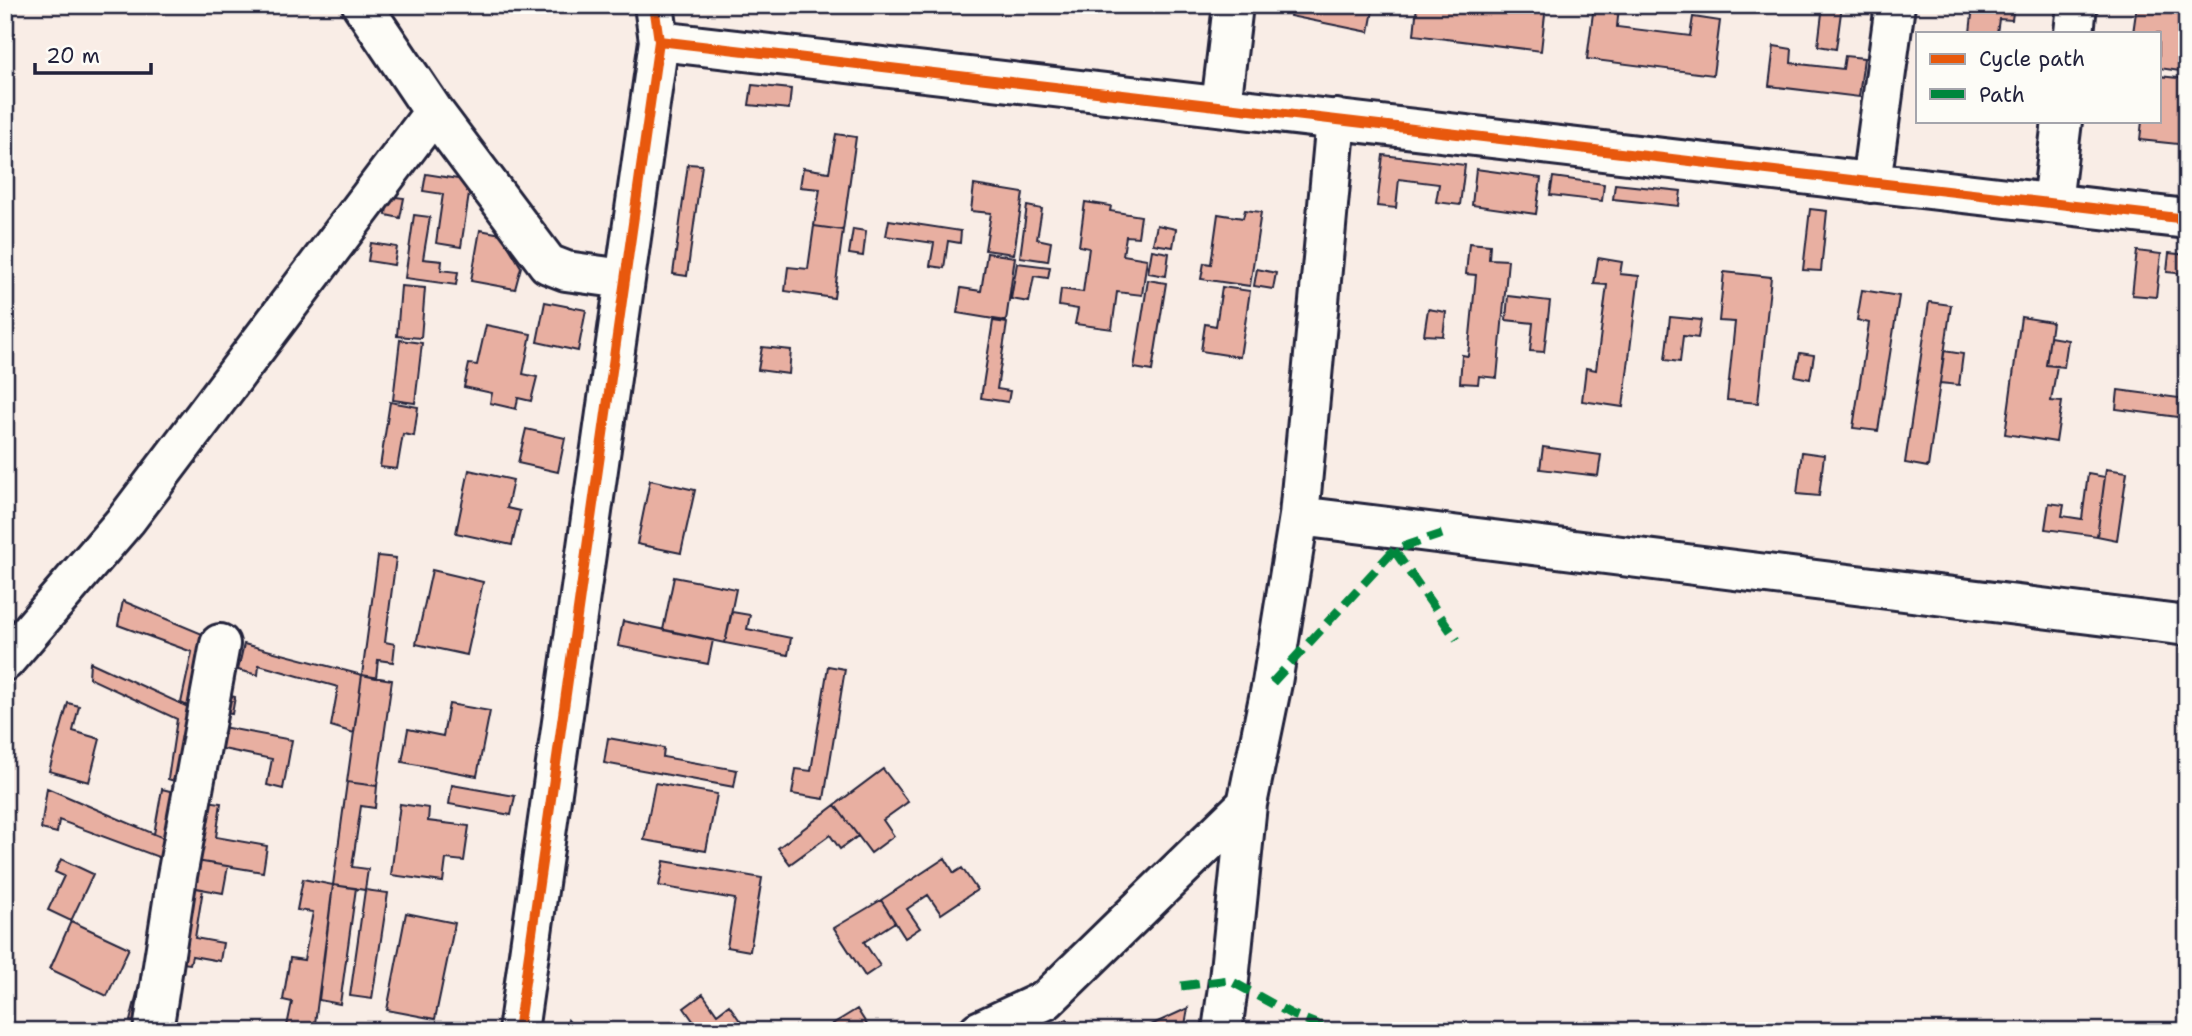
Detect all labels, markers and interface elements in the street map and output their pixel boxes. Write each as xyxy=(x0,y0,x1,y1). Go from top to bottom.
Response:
scale bar xyxy=(35,32,150,76)
legend xyxy=(1916,32,2160,122)
text: 20 m xyxy=(46,42,100,70)
text: Cycle path xyxy=(1979,45,2085,73)
text: Path xyxy=(1979,81,2025,109)

